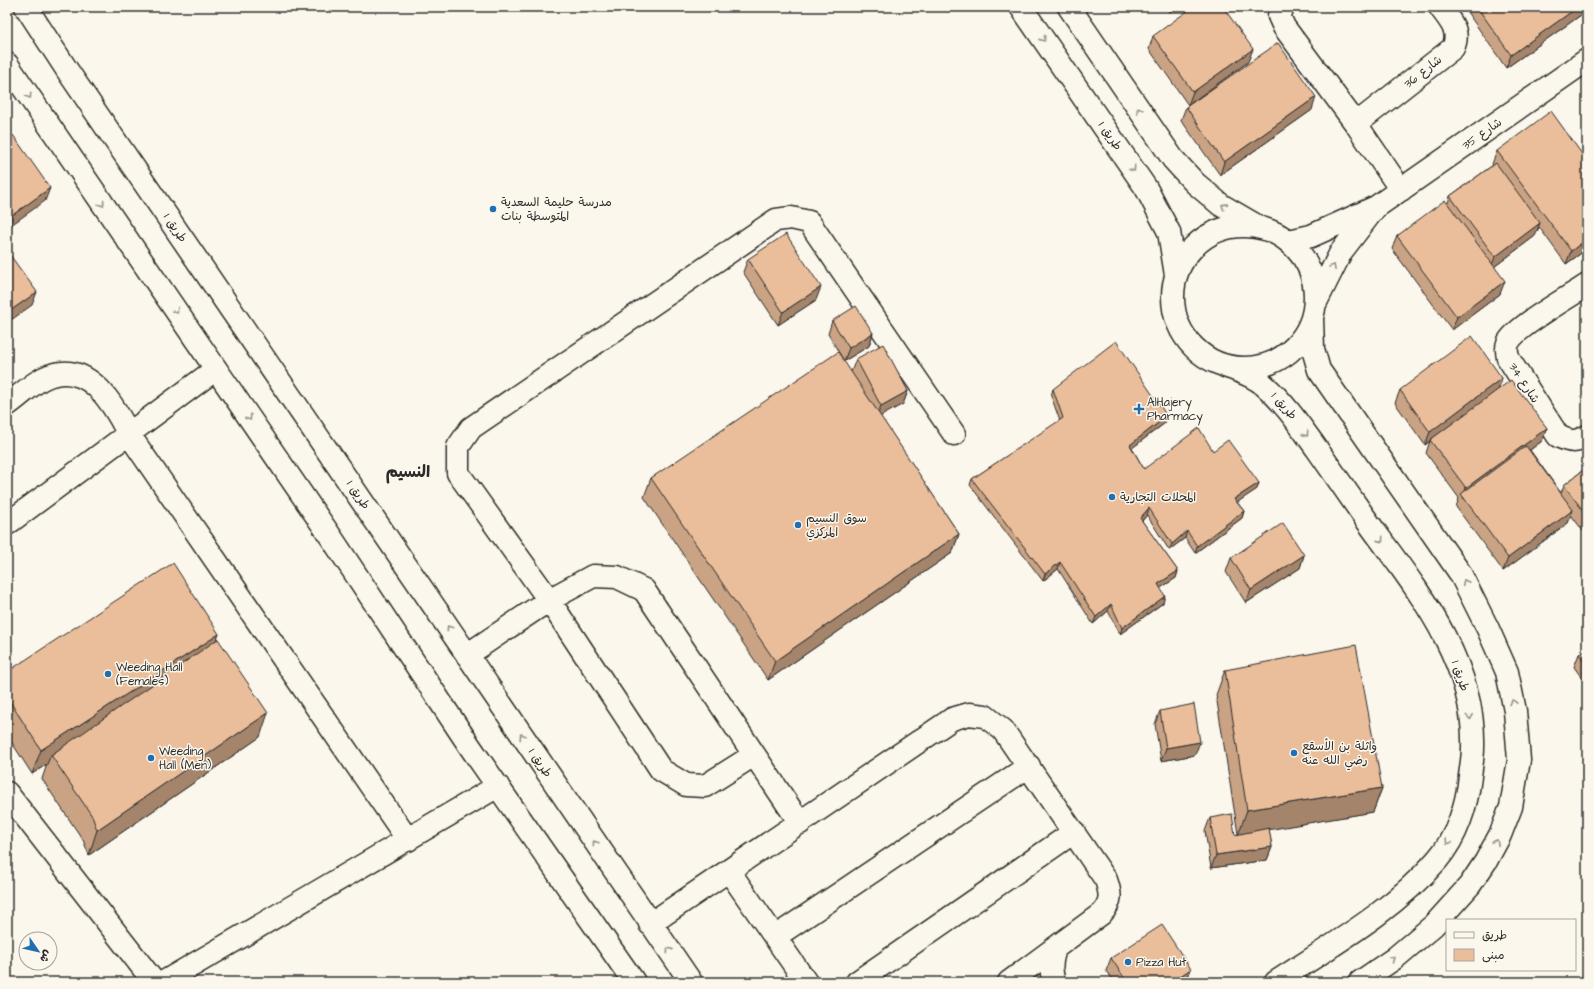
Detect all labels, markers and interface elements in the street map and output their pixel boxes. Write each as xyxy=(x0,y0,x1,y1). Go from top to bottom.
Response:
one-way arrow xyxy=(1038,35,1046,42)
street label: شارع 36 xyxy=(1400,52,1446,92)
one-way arrow xyxy=(24,92,31,99)
one-way arrow xyxy=(1137,107,1144,114)
street label: شارع 35 xyxy=(1459,114,1505,154)
street label: طريق 1 xyxy=(1094,118,1126,154)
one-way arrow xyxy=(1128,165,1136,172)
place label: مدرسة حليمة السعدية المتوسطة بنات xyxy=(501,194,612,225)
one-way arrow xyxy=(98,199,105,206)
marker: مدرسة حليمة السعدية المتوسطة بنات xyxy=(488,204,498,214)
one-way arrow xyxy=(1222,204,1229,211)
street label: طريق 1 xyxy=(159,210,191,246)
one-way arrow xyxy=(1328,264,1335,271)
one-way arrow xyxy=(171,307,179,314)
street label: شارع 34 xyxy=(1505,359,1543,407)
street label: طريق 1 xyxy=(1267,389,1301,423)
place label: AlHajery Pharmacy xyxy=(1147,394,1203,426)
marker: AlHajery Pharmacy xyxy=(1134,404,1144,414)
one-way arrow xyxy=(244,414,252,421)
one-way arrow xyxy=(1302,430,1309,437)
district label: النسيم xyxy=(386,461,430,484)
street label: طريق 1 xyxy=(342,477,374,513)
place label: المحلات التجارية xyxy=(1120,489,1196,506)
marker: المحلات التجارية xyxy=(1107,492,1117,502)
place label: سوق النسيم المركزي xyxy=(806,510,867,541)
marker: سوق النسيم المركزي xyxy=(793,520,803,530)
one-way arrow xyxy=(1376,536,1383,543)
one-way arrow xyxy=(1462,579,1469,587)
one-way arrow xyxy=(446,625,454,632)
street label: طريق 1 xyxy=(1447,658,1473,694)
place label: Weeding Hall (Females) xyxy=(116,659,182,690)
marker: Weeding Hall (Females) xyxy=(103,669,113,679)
one-way arrow xyxy=(1509,699,1517,706)
one-way arrow xyxy=(1466,714,1475,720)
one-way arrow xyxy=(520,733,527,740)
place label: واثلة بن الأسقع رضي الله عنه xyxy=(1302,738,1377,771)
place label: Weeding Hall (Men) xyxy=(159,743,211,774)
street label: طريق 1 xyxy=(524,745,556,781)
marker: واثلة بن الأسقع رضي الله عنه xyxy=(1289,748,1299,758)
marker: Weeding Hall (Men) xyxy=(146,753,156,763)
one-way arrow xyxy=(1446,838,1453,845)
one-way arrow xyxy=(1491,839,1499,846)
one-way arrow xyxy=(592,840,600,847)
legend xyxy=(1446,919,1576,971)
text: طريق xyxy=(1482,927,1507,944)
north arrow xyxy=(18,931,58,971)
text: ش xyxy=(36,947,55,966)
one-way arrow xyxy=(666,947,674,954)
text: مبنى xyxy=(1482,947,1505,964)
place label: Pizza Hut xyxy=(1136,954,1187,971)
marker: Pizza Hut xyxy=(1123,957,1133,967)
one-way arrow xyxy=(1388,957,1395,964)

